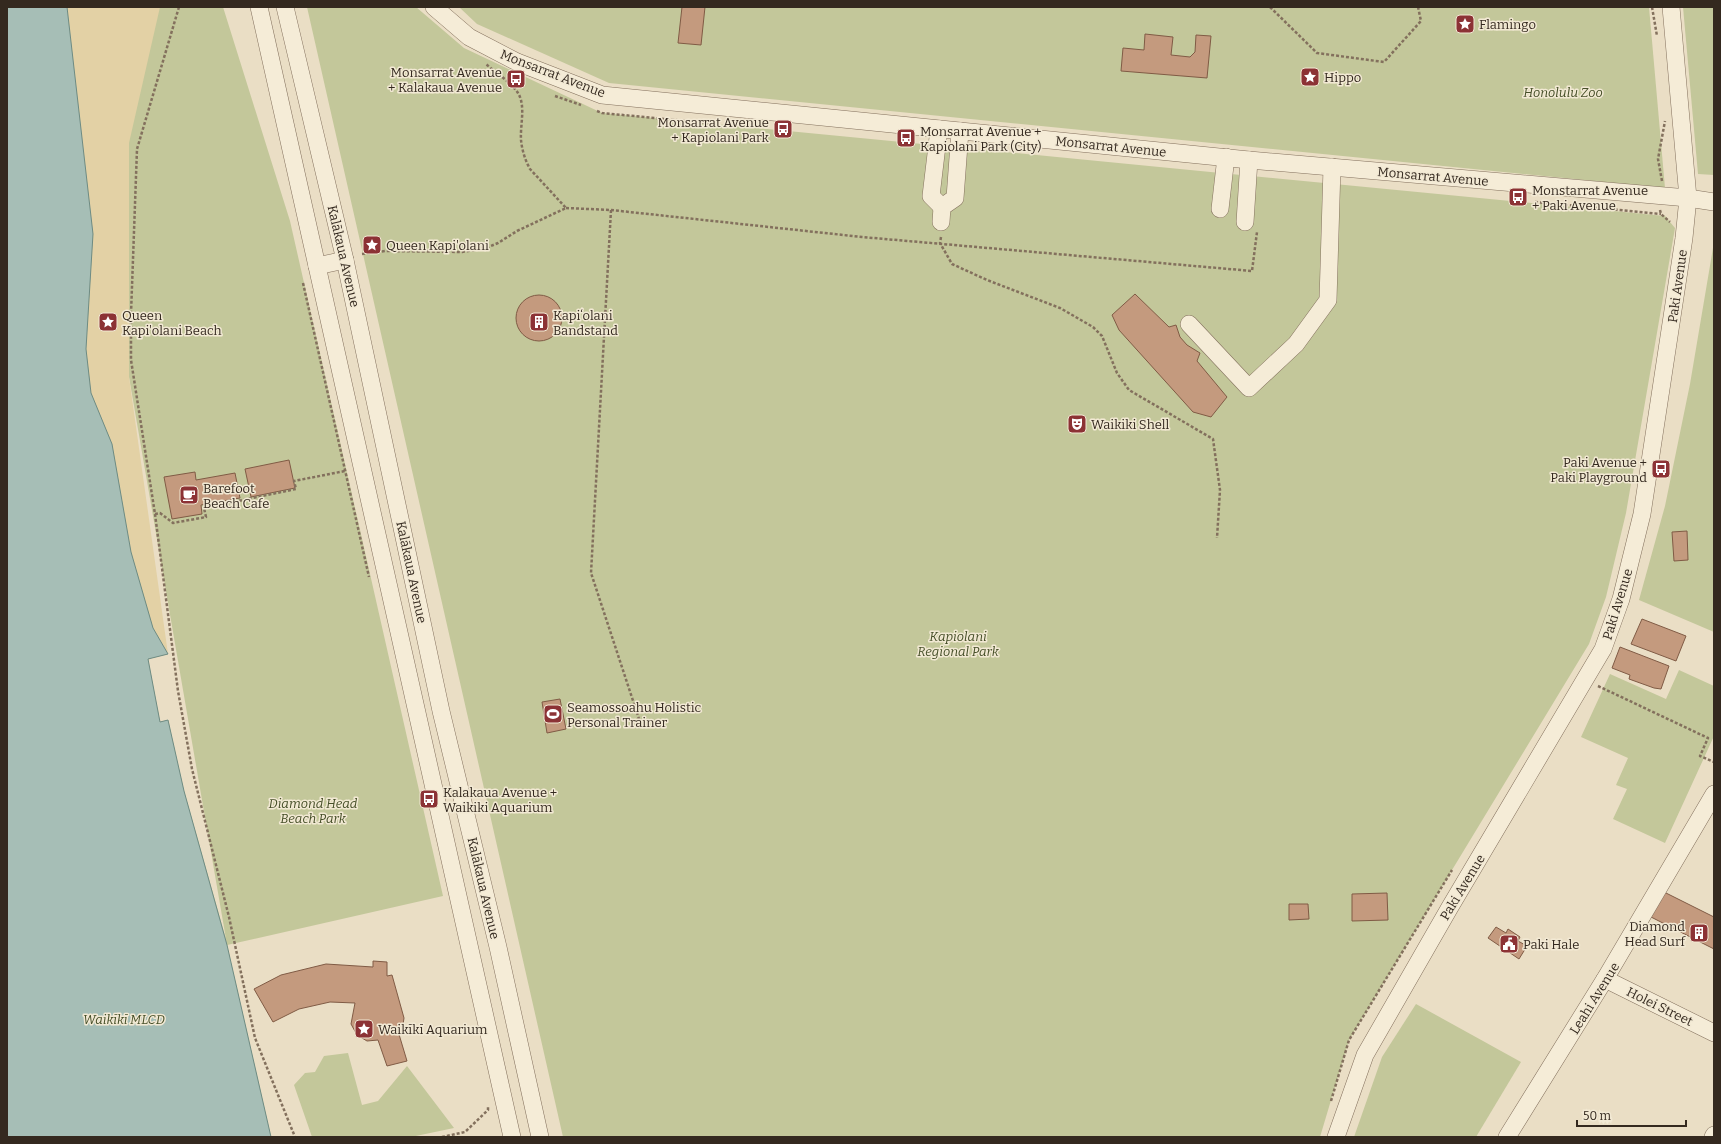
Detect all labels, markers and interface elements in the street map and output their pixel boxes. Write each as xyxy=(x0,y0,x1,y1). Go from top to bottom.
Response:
place icon: Flamingo xyxy=(1454,13,1476,35)
place label: Flamingo xyxy=(1479,17,1536,32)
street label: Monsarrat Avenue xyxy=(498,46,608,100)
place label: Monsarrat Avenue + Kalakaua Avenue xyxy=(388,65,502,95)
place icon: Hippo xyxy=(1299,66,1321,88)
bus stop icon: Monsarrat Avenue + Kalakaua Avenue xyxy=(505,68,527,90)
place label: Hippo xyxy=(1324,70,1361,85)
park label: Honolulu Zoo xyxy=(1523,85,1603,100)
place label: Monsarrat Avenue + Kapiolani Park xyxy=(658,115,770,145)
bus stop icon: Monsarrat Avenue + Kapiolani Park xyxy=(772,118,794,140)
place label: Monsarrat Avenue + Kapiolani Park (City) xyxy=(920,124,1042,154)
bus stop icon: Monsarrat Avenue + Kapiolani Park (City) xyxy=(895,127,917,149)
street label: Monsarrat Avenue xyxy=(1055,133,1167,160)
street label: Monsarrat Avenue xyxy=(1377,164,1489,189)
place label: Monstarrat Avenue + Paki Avenue xyxy=(1532,183,1648,213)
bus stop icon: Monstarrat Avenue + Paki Avenue xyxy=(1507,186,1529,208)
street label: Kalākaua Avenue xyxy=(325,204,363,308)
place icon: Queen Kapi'olani xyxy=(361,234,383,256)
place label: Queen Kapi'olani xyxy=(386,238,489,253)
street label: Paki Avenue xyxy=(1665,248,1690,324)
place label: Queen Kapi'olani Beach xyxy=(122,308,222,338)
place label: Kapiʻolani Bandstand xyxy=(553,308,618,338)
place icon: Queen Kapi'olani Beach xyxy=(97,311,119,333)
building icon: Kapiʻolani Bandstand xyxy=(528,311,550,333)
theatre icon: Waikiki Shell xyxy=(1066,413,1088,435)
place label: Waikiki Shell xyxy=(1091,417,1170,432)
place label: Paki Avenue + Paki Playground xyxy=(1550,455,1647,485)
bus stop icon: Paki Avenue + Paki Playground xyxy=(1650,458,1672,480)
place label: Barefoot Beach Cafe xyxy=(203,481,269,511)
cafe icon: Barefoot Beach Cafe xyxy=(178,484,200,506)
street label: Kalākaua Avenue xyxy=(393,520,430,625)
street label: Paki Avenue xyxy=(1600,567,1635,642)
park label: Kapiolani Regional Park xyxy=(917,629,1000,659)
place label: Seamossoahu Holistic Personal Trainer xyxy=(567,700,702,730)
sports icon: Seamossoahu Holistic Personal Trainer xyxy=(542,703,564,725)
place label: Kalakaua Avenue + Waikiki Aquarium xyxy=(443,785,557,815)
bus stop icon: Kalakaua Avenue + Waikiki Aquarium xyxy=(418,788,440,810)
park label: Diamond Head Beach Park xyxy=(268,796,358,826)
street label: Kalākaua Avenue xyxy=(465,836,503,940)
street label: Paki Avenue xyxy=(1437,852,1488,923)
place label: Diamond Head Surf xyxy=(1625,919,1686,949)
building icon: Diamond Head Surf xyxy=(1688,922,1710,944)
public building icon: Paki Hale xyxy=(1498,933,1520,955)
place label: Paki Hale xyxy=(1523,937,1579,952)
street label: Leahi Avenue xyxy=(1566,960,1622,1037)
street label: Holei Street xyxy=(1624,984,1696,1029)
park label: Waikīkī MLCD xyxy=(83,1012,165,1027)
place icon: Waikīkī Aquarium xyxy=(353,1018,375,1040)
place label: Waikīkī Aquarium xyxy=(378,1022,488,1037)
scale bar xyxy=(1577,1102,1686,1128)
text: 50 m xyxy=(1583,1109,1612,1123)

